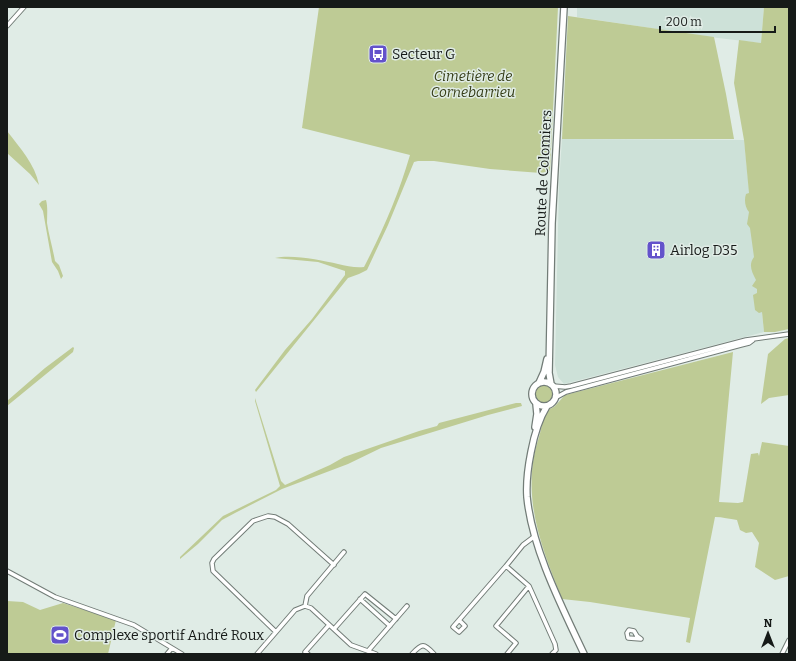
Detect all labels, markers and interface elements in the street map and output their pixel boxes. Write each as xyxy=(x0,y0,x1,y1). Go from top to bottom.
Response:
scale bar xyxy=(660,8,775,34)
text: 200 m xyxy=(666,15,702,29)
bus stop icon: Secteur G xyxy=(367,43,389,65)
place label: Secteur G xyxy=(392,46,455,63)
park label: Cimetière de Cornebarrieu xyxy=(431,68,515,101)
street label: Route de Colomiers xyxy=(532,109,555,237)
building icon: Airlog D35 xyxy=(645,239,667,261)
place label: Airlog D35 xyxy=(670,242,737,259)
north arrow xyxy=(748,613,788,653)
text: N xyxy=(764,617,773,630)
sports icon: Complexe sportif André Roux xyxy=(49,624,71,646)
place label: Complexe sportif André Roux xyxy=(74,627,264,644)

